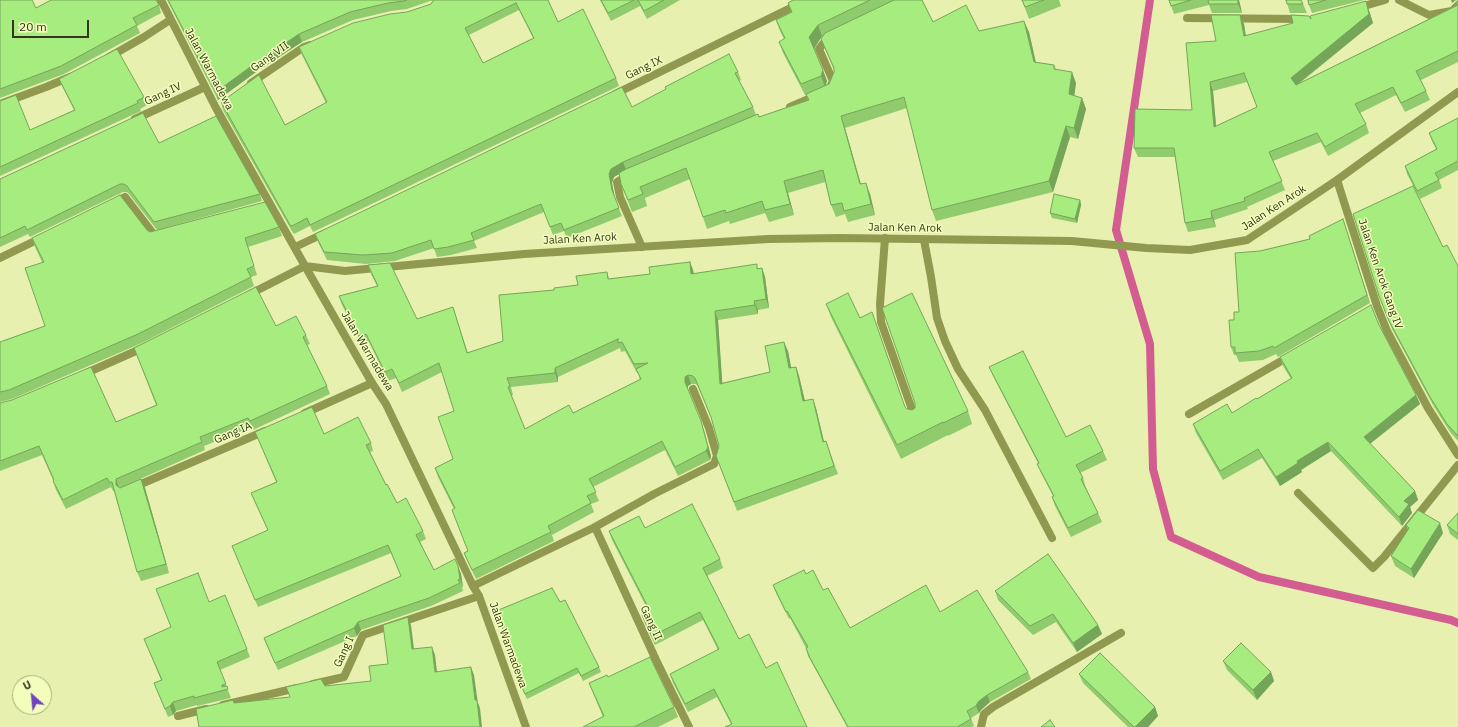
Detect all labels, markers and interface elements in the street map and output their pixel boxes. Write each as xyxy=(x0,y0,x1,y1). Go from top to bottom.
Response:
scale bar xyxy=(14,12,91,38)
text: 20 m xyxy=(19,19,47,34)
street label: Jalan Warmadewa xyxy=(182,26,236,112)
street label: Gang VII xyxy=(248,39,292,75)
street label: Gang IX xyxy=(623,53,665,83)
street label: Gang IV xyxy=(142,80,184,108)
street label: Jalan Ken Arok xyxy=(1239,182,1309,234)
street label: Jalan Ken Arok Gang IV xyxy=(1355,217,1405,331)
street label: Jalan Ken Arok xyxy=(868,221,942,235)
street label: Jalan Ken Arok xyxy=(543,230,617,248)
street label: Jalan Warmadewa xyxy=(338,309,396,393)
street label: Gang IA xyxy=(212,419,254,447)
street label: Jalan Warmadewa xyxy=(486,600,530,690)
street label: Gang II xyxy=(637,603,665,643)
street label: Gang I xyxy=(331,634,357,670)
north arrow xyxy=(12,675,52,715)
text: U xyxy=(20,677,34,693)

